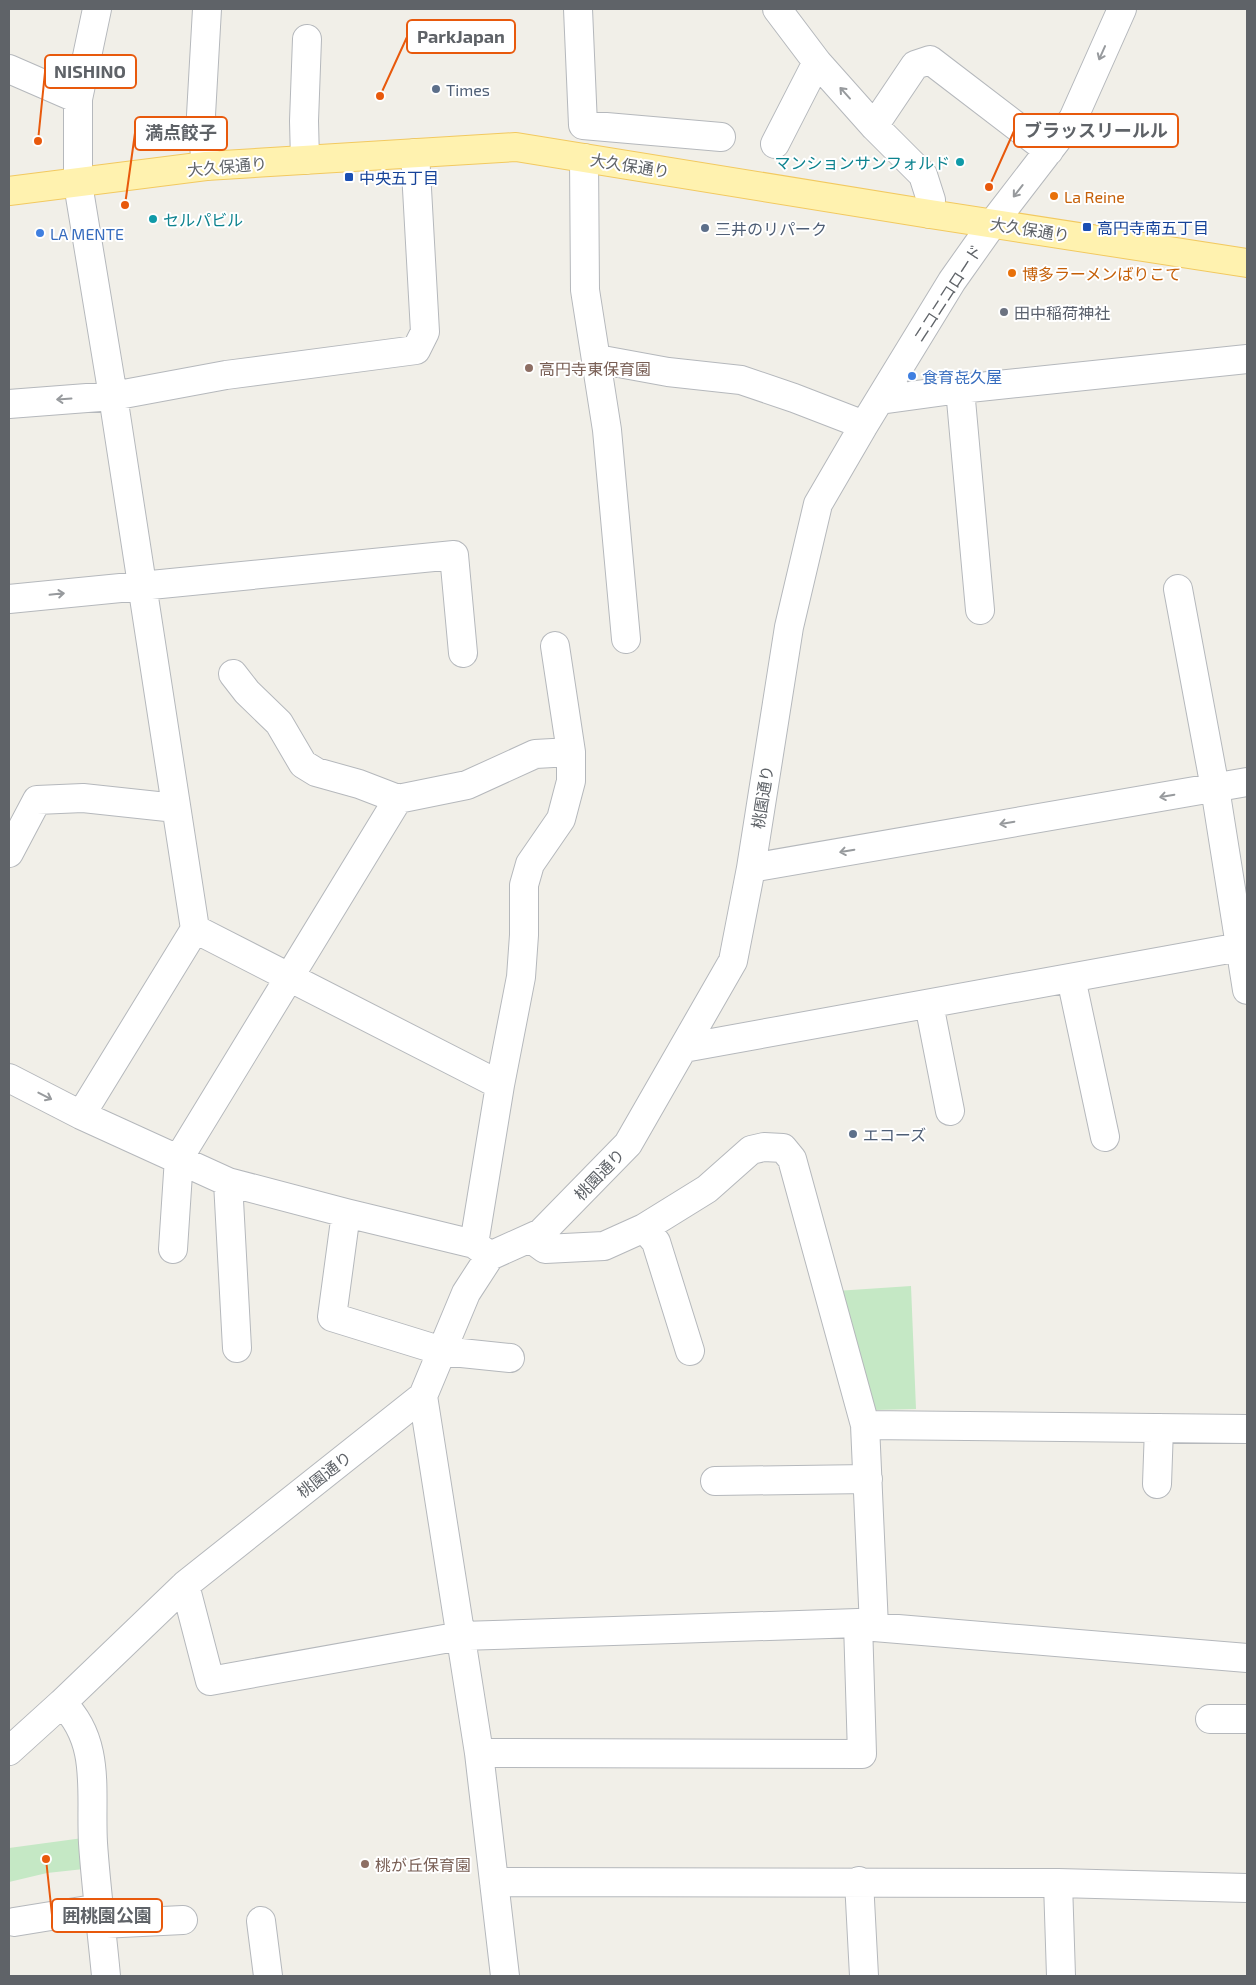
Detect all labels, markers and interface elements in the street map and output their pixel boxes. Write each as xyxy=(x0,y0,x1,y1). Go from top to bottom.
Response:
callout: ParkJapan xyxy=(407,20,515,53)
text: ParkJapan xyxy=(417,25,505,47)
one-way arrow xyxy=(1097,45,1107,60)
callout: NISHINO xyxy=(45,55,136,88)
text: NISHINO xyxy=(54,60,126,82)
place label: Times xyxy=(446,80,490,99)
marker: Times xyxy=(430,83,442,95)
one-way arrow xyxy=(839,87,851,100)
callout: ブラッスリールル xyxy=(1014,114,1178,147)
callout: 満点餃子 xyxy=(135,117,227,150)
text: ブラッスリールル xyxy=(1024,119,1168,141)
text: 満点餃子 xyxy=(145,121,217,143)
street label: 大久保通り xyxy=(589,149,671,181)
street label: 大久保通り xyxy=(186,153,268,179)
place label: マンションサンフォルド xyxy=(774,153,950,172)
marker: マンションサンフォルド xyxy=(954,156,966,168)
place label: 中央五丁目 xyxy=(359,168,439,187)
marker: 中央五丁目 xyxy=(343,171,355,183)
one-way arrow xyxy=(1013,184,1023,198)
place label: La Reine xyxy=(1064,187,1125,206)
marker: La Reine xyxy=(1048,190,1060,202)
place label: セルパビル xyxy=(163,210,243,229)
marker: セルパビル xyxy=(147,213,159,225)
street label: 大久保通り xyxy=(989,213,1071,245)
place label: 高円寺南五丁目 xyxy=(1097,218,1209,237)
place label: 三井のリパーク xyxy=(715,219,827,238)
marker: 高円寺南五丁目 xyxy=(1081,221,1093,233)
marker: 三井のリパーク xyxy=(699,222,711,234)
place label: LA MENTE xyxy=(50,224,124,243)
marker: LA MENTE xyxy=(34,227,46,239)
street label: ニコニコロード xyxy=(909,241,985,345)
place label: 博多ラーメンばりこて xyxy=(1022,264,1181,283)
marker: 博多ラーメンばりこて xyxy=(1006,267,1018,279)
place label: 田中稲荷神社 xyxy=(1014,303,1110,322)
marker: 田中稲荷神社 xyxy=(998,306,1010,318)
place label: 高円寺東保育園 xyxy=(539,359,651,378)
marker: 高円寺東保育園 xyxy=(523,362,535,374)
place label: 食育㐂久屋 xyxy=(922,367,1002,386)
marker: 食育㐂久屋 xyxy=(906,370,918,382)
one-way arrow xyxy=(56,395,72,404)
one-way arrow xyxy=(49,589,65,599)
street label: 桃園通り xyxy=(748,764,776,830)
one-way arrow xyxy=(1160,791,1176,801)
one-way arrow xyxy=(1000,819,1016,829)
one-way arrow xyxy=(839,847,855,857)
one-way arrow xyxy=(37,1092,52,1101)
place label: エコーズ xyxy=(863,1125,926,1144)
marker: エコーズ xyxy=(847,1128,859,1140)
street label: 桃園通り xyxy=(570,1144,628,1204)
street label: 桃園通り xyxy=(293,1447,355,1501)
place label: 桃が丘保育園 xyxy=(375,1855,471,1874)
marker: 桃が丘保育園 xyxy=(359,1858,371,1870)
callout: 囲桃園公園 xyxy=(52,1899,162,1932)
text: 囲桃園公園 xyxy=(62,1904,152,1926)

